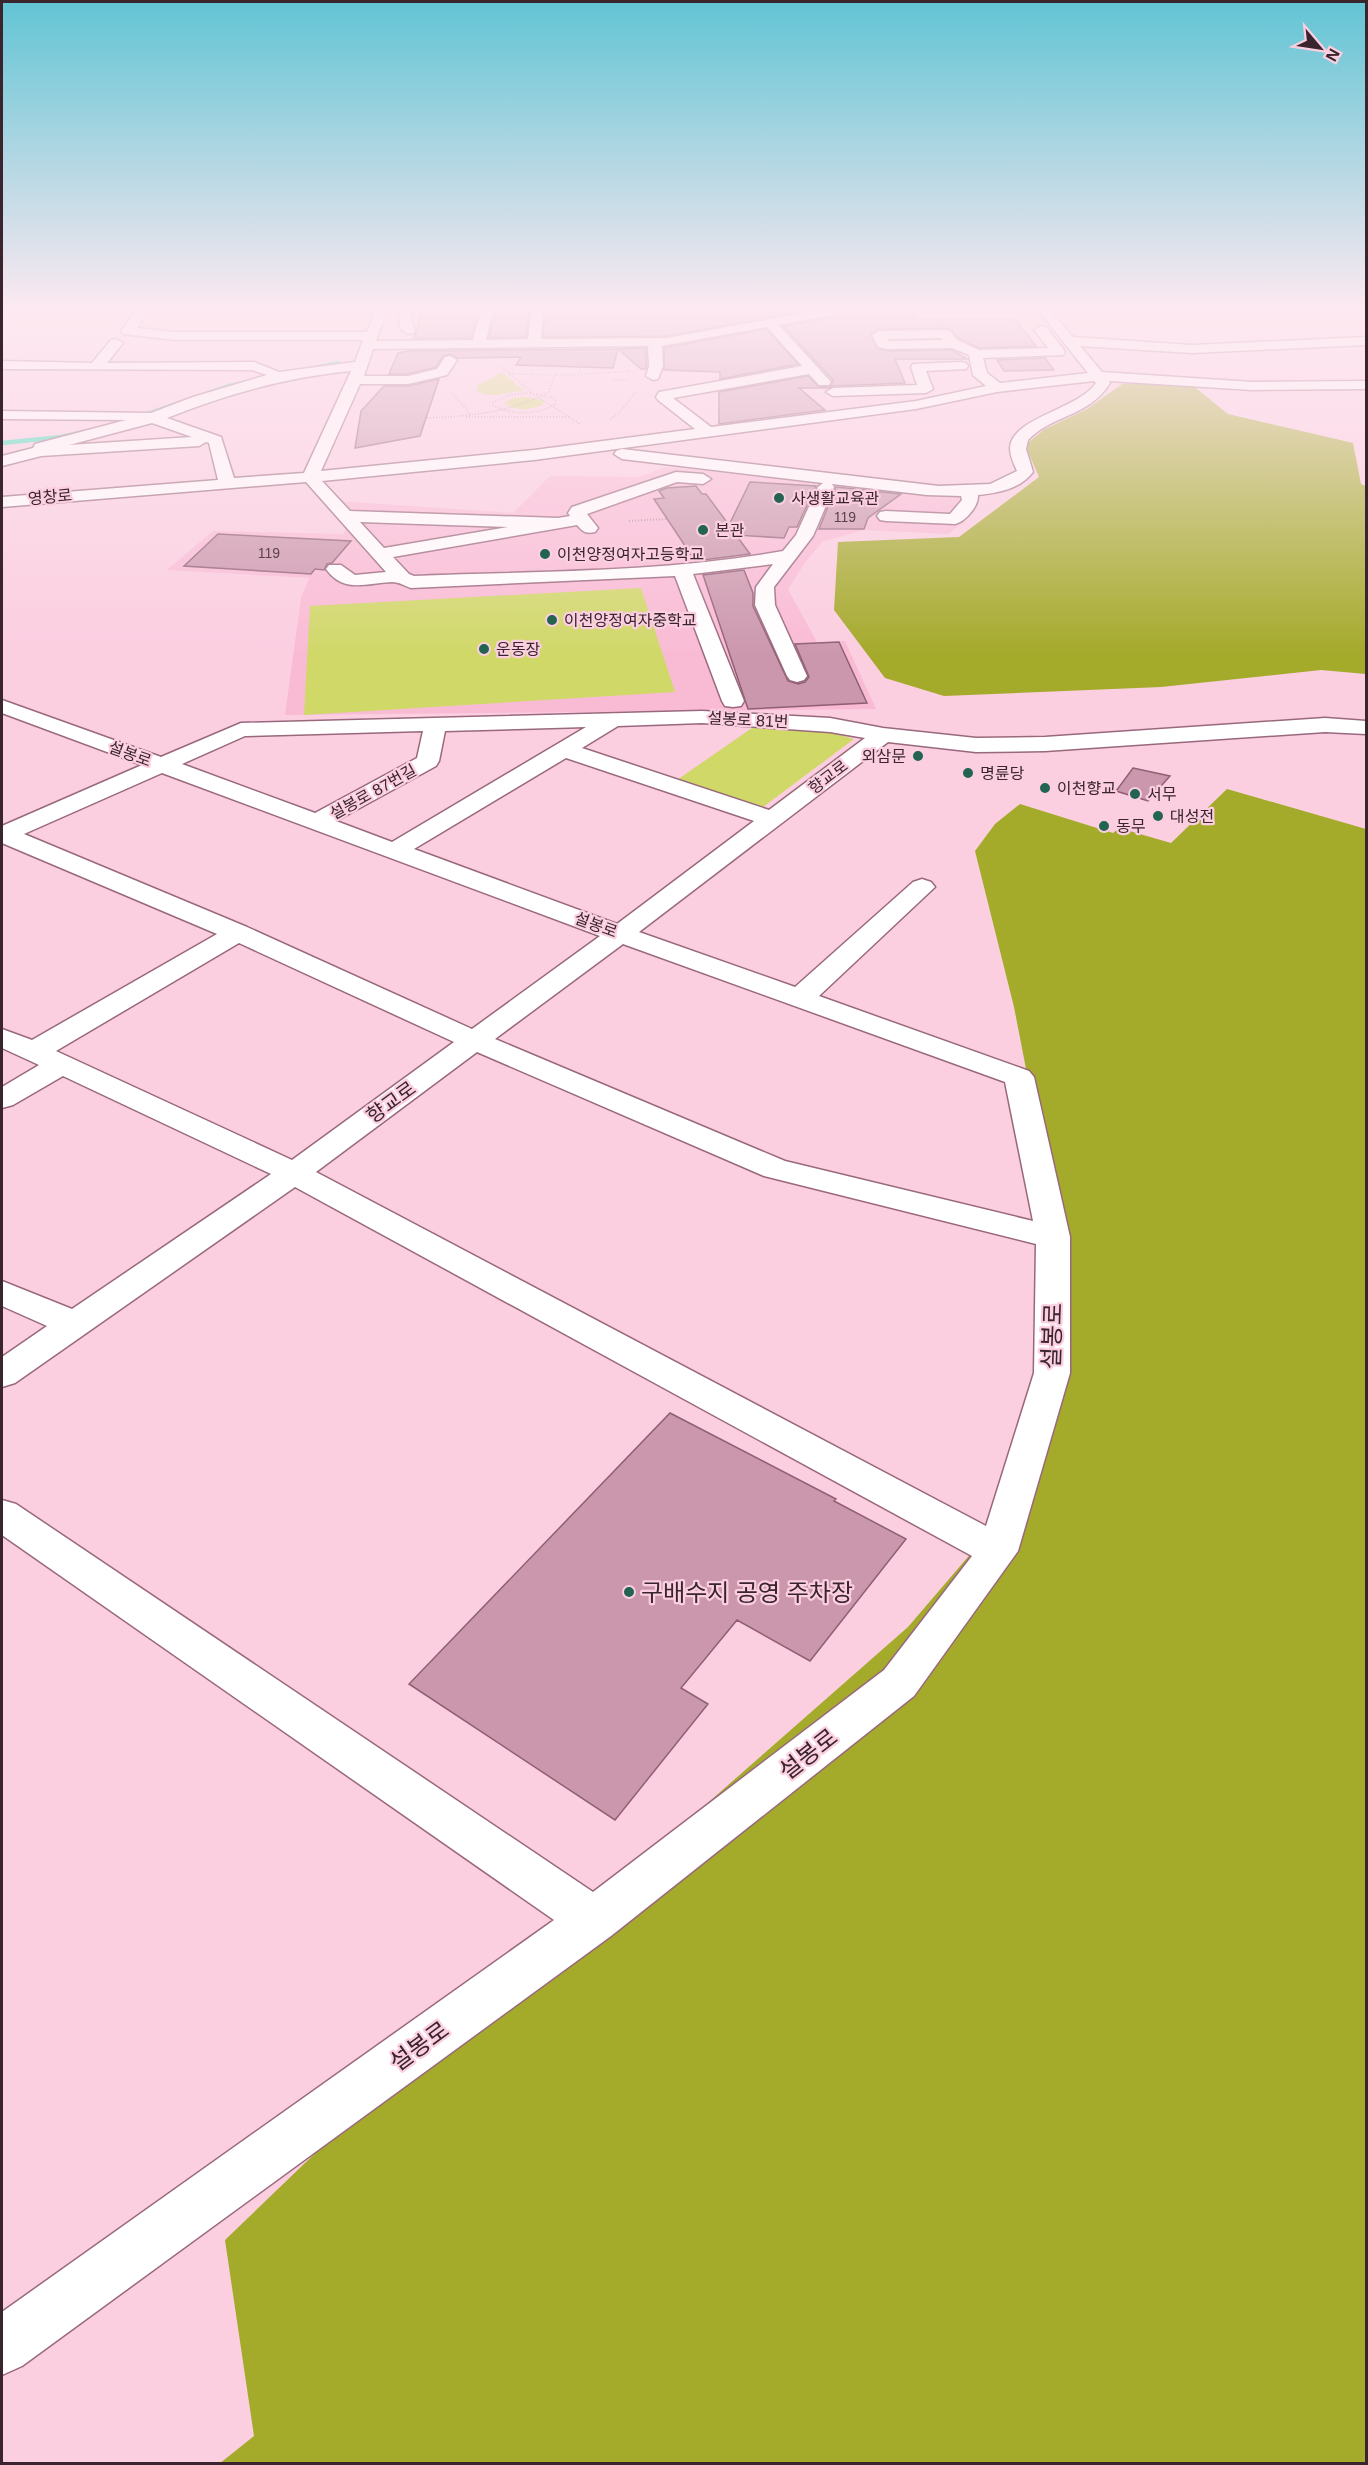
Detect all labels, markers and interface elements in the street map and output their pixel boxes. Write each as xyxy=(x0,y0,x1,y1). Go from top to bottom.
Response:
north arrow xyxy=(1290,18,1350,78)
text: N xyxy=(1322,46,1343,64)
street label: 영창로 xyxy=(27,487,73,507)
place label: 사생활교육관 xyxy=(791,490,880,507)
marker: 사생활교육관 xyxy=(772,491,786,505)
house number: 119 xyxy=(834,509,856,525)
place label: 본관 xyxy=(715,522,745,539)
marker: 본관 xyxy=(696,523,710,537)
house number: 119 xyxy=(258,545,280,561)
place label: 이천양정여자고등학교 xyxy=(557,546,704,563)
marker: 이천양정여자고등학교 xyxy=(538,547,552,561)
place label: 이천양정여자중학교 xyxy=(564,612,696,629)
marker: 이천양정여자중학교 xyxy=(545,613,559,627)
place label: 운동장 xyxy=(496,641,540,658)
marker: 운동장 xyxy=(477,642,491,656)
street label: 설봉로 81번 xyxy=(707,709,789,731)
street label: 설봉로 xyxy=(106,738,154,770)
place label: 외삼문 xyxy=(862,748,906,765)
marker: 외삼문 xyxy=(911,749,925,763)
street label: 향교로 xyxy=(805,757,851,797)
street label: 설봉로 87번길 xyxy=(327,761,419,823)
place label: 명륜당 xyxy=(980,765,1024,782)
marker: 명륜당 xyxy=(961,766,975,780)
place label: 이천향교 xyxy=(1057,780,1116,797)
marker: 이천향교 xyxy=(1038,781,1052,795)
place label: 서무 xyxy=(1147,786,1177,803)
marker: 서무 xyxy=(1128,787,1142,801)
place label: 대성전 xyxy=(1170,808,1214,825)
marker: 대성전 xyxy=(1151,809,1165,823)
place label: 동무 xyxy=(1116,818,1146,835)
marker: 동무 xyxy=(1097,819,1111,833)
street label: 설봉로 xyxy=(572,909,620,941)
street label: 향교로 xyxy=(362,1077,420,1127)
street label: 설봉로 xyxy=(1037,1302,1067,1370)
place label: 구배수지 공영 주차장 xyxy=(641,1579,853,1606)
marker: 구배수지 공영 주차장 xyxy=(622,1585,636,1599)
street label: 설봉로 xyxy=(774,1723,842,1785)
street label: 설봉로 xyxy=(384,2016,454,2076)

